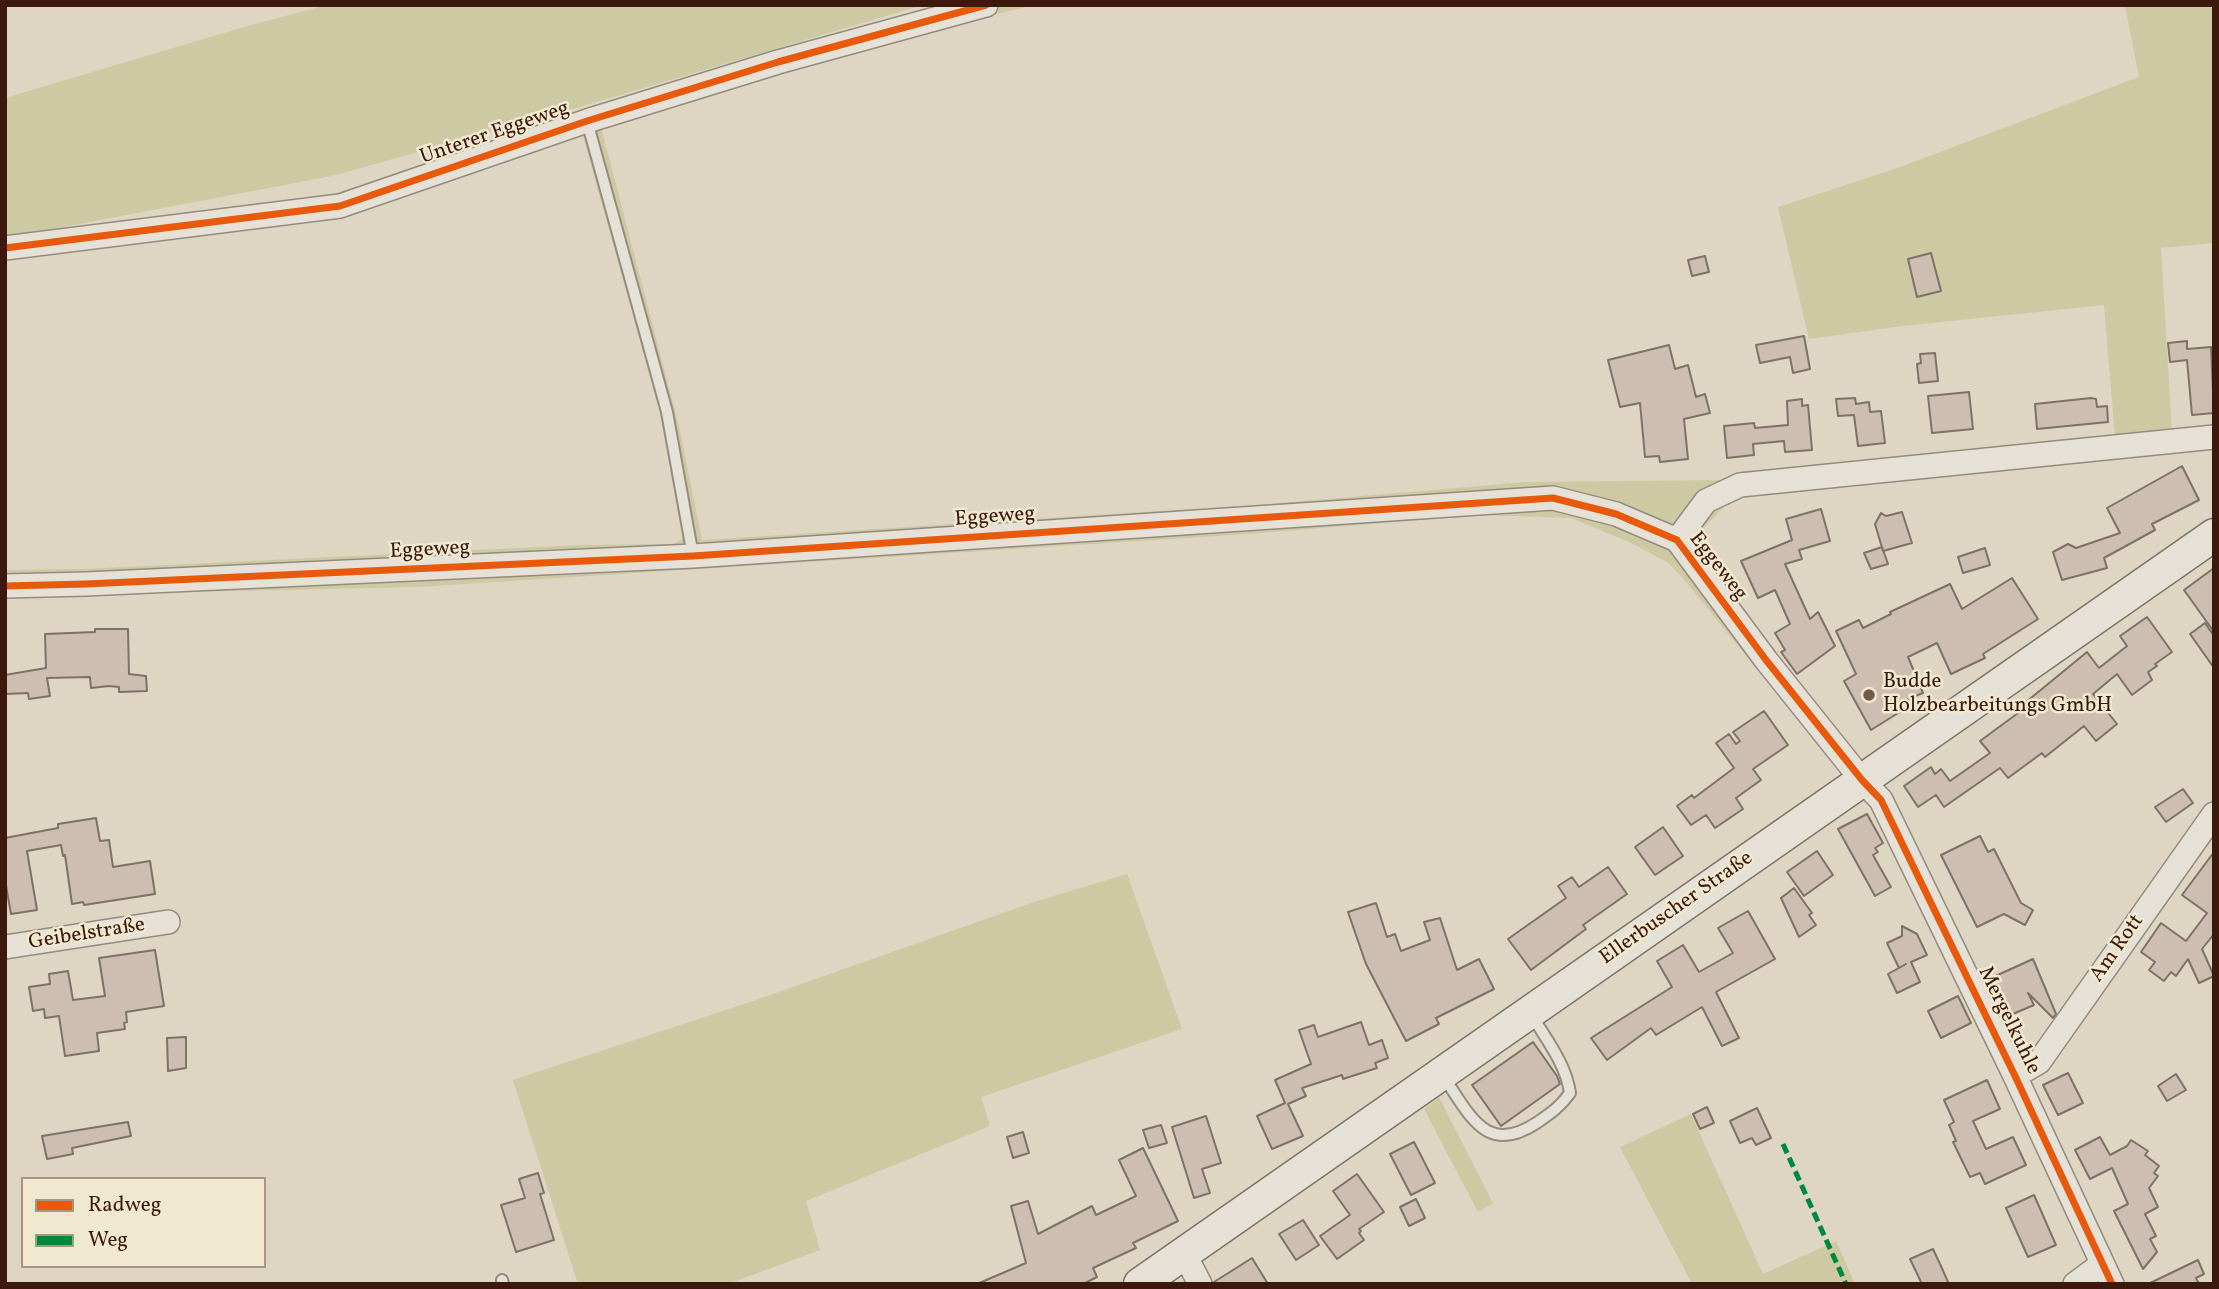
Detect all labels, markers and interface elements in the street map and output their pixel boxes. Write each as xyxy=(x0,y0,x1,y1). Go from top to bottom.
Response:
street label: Unterer Eggeweg xyxy=(417,97,573,171)
street label: Eggeweg xyxy=(954,503,1036,533)
street label: Eggeweg xyxy=(1682,528,1752,606)
street label: Eggeweg xyxy=(389,536,471,566)
place label: Budde Holzbearbeitungs GmbH xyxy=(1883,670,2112,720)
marker: Budde Holzbearbeitungs GmbH xyxy=(1861,687,1877,703)
street label: Ellerbuscher Straße xyxy=(1596,847,1758,971)
street label: Am Rott xyxy=(2086,910,2150,988)
street label: Geibelstraße xyxy=(27,913,147,957)
street label: Mergelkuhle xyxy=(1971,963,2045,1079)
legend xyxy=(21,1177,266,1268)
text: Radweg xyxy=(88,1191,161,1220)
text: Weg xyxy=(88,1226,128,1255)

